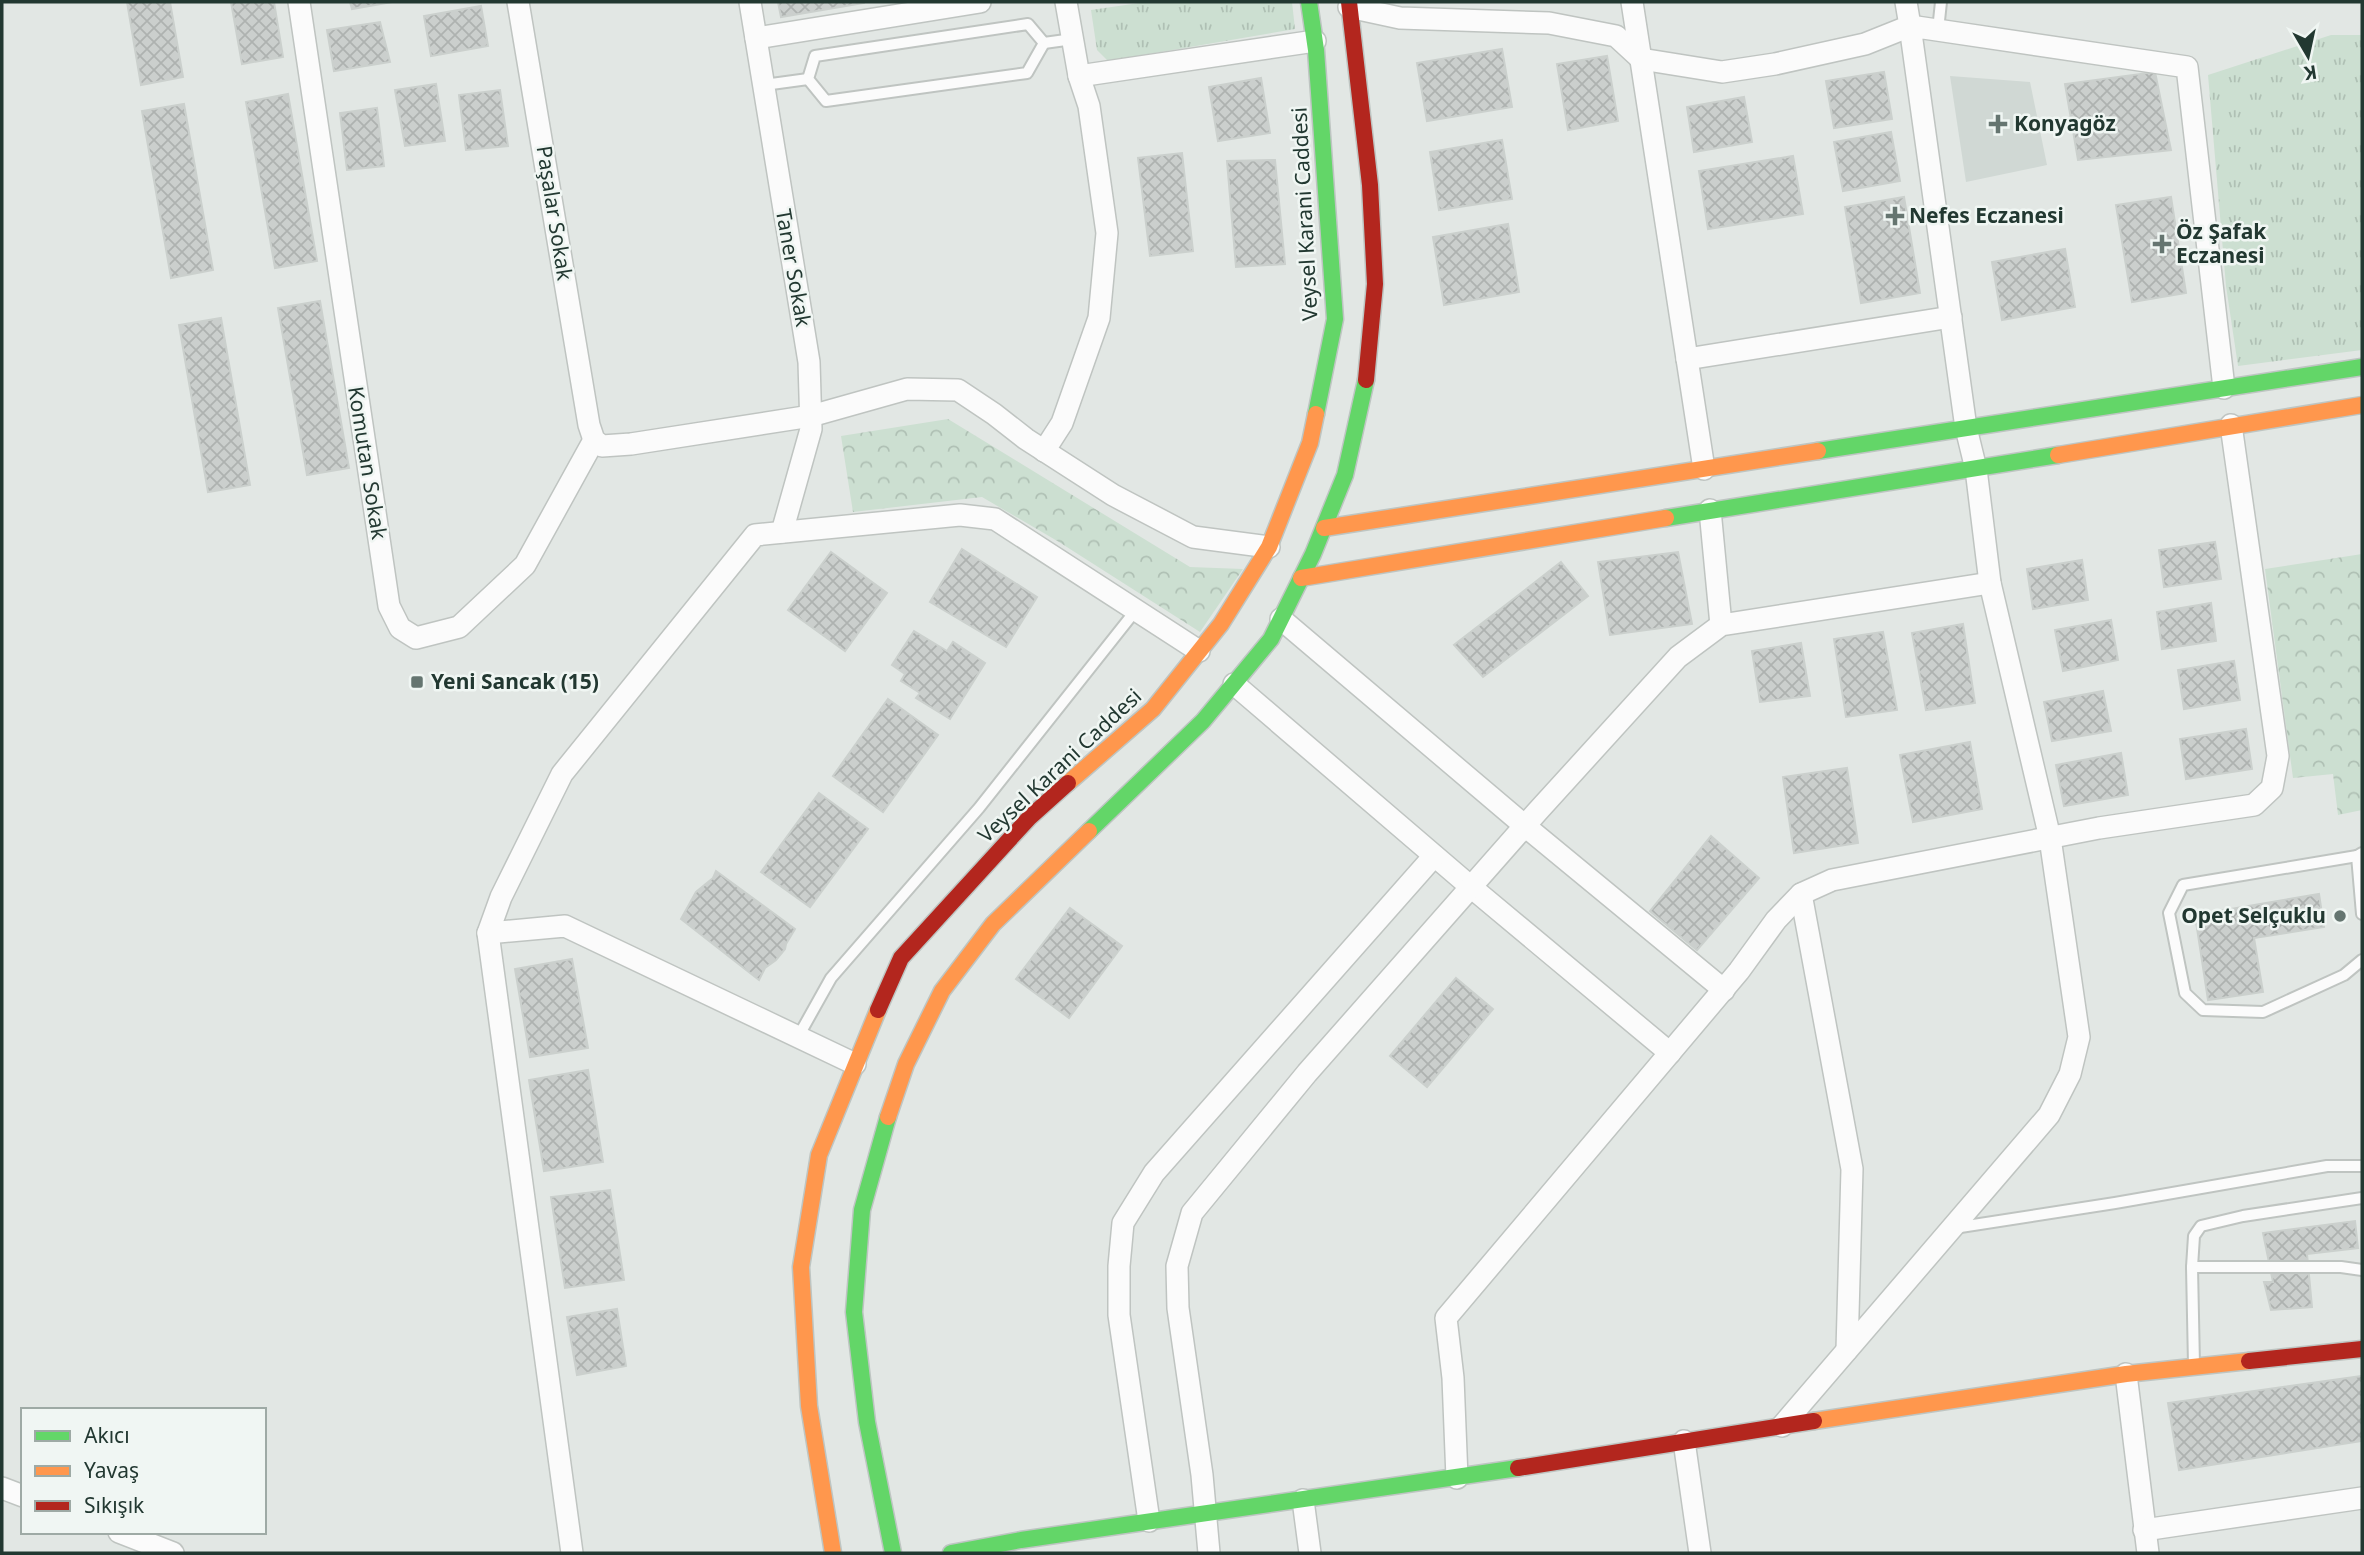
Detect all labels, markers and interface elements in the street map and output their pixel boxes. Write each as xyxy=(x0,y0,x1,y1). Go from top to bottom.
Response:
north arrow xyxy=(2273,21,2343,91)
text: K xyxy=(2302,59,2319,87)
street label: Veysel Karani Caddesi xyxy=(1284,106,1324,322)
place label: Konyagöz xyxy=(2014,109,2116,137)
marker: Konyagöz xyxy=(1988,114,2008,134)
street label: Paşalar Sokak xyxy=(531,143,580,283)
place label: Nefes Eczanesi xyxy=(1909,201,2064,229)
street label: Taner Sokak xyxy=(770,207,818,330)
marker: Nefes Eczanesi xyxy=(1887,208,1903,224)
place label: Öz Şafak Eczanesi xyxy=(2176,217,2267,269)
marker: Öz Şafak Eczanesi xyxy=(2154,236,2170,252)
street label: Komutan Sokak xyxy=(342,384,394,542)
place label: Yeni Sancak (15) xyxy=(431,667,599,695)
marker: Yeni Sancak (15) xyxy=(409,674,425,690)
street label: Veysel Karani Caddesi xyxy=(972,682,1147,848)
place label: Opet Selçuklu xyxy=(2181,901,2326,929)
marker: Opet Selçuklu xyxy=(2332,908,2348,924)
legend xyxy=(21,1408,266,1534)
text: Akıcı xyxy=(84,1421,130,1449)
text: Yavaş xyxy=(84,1456,139,1484)
text: Sıkışık xyxy=(84,1491,145,1519)

